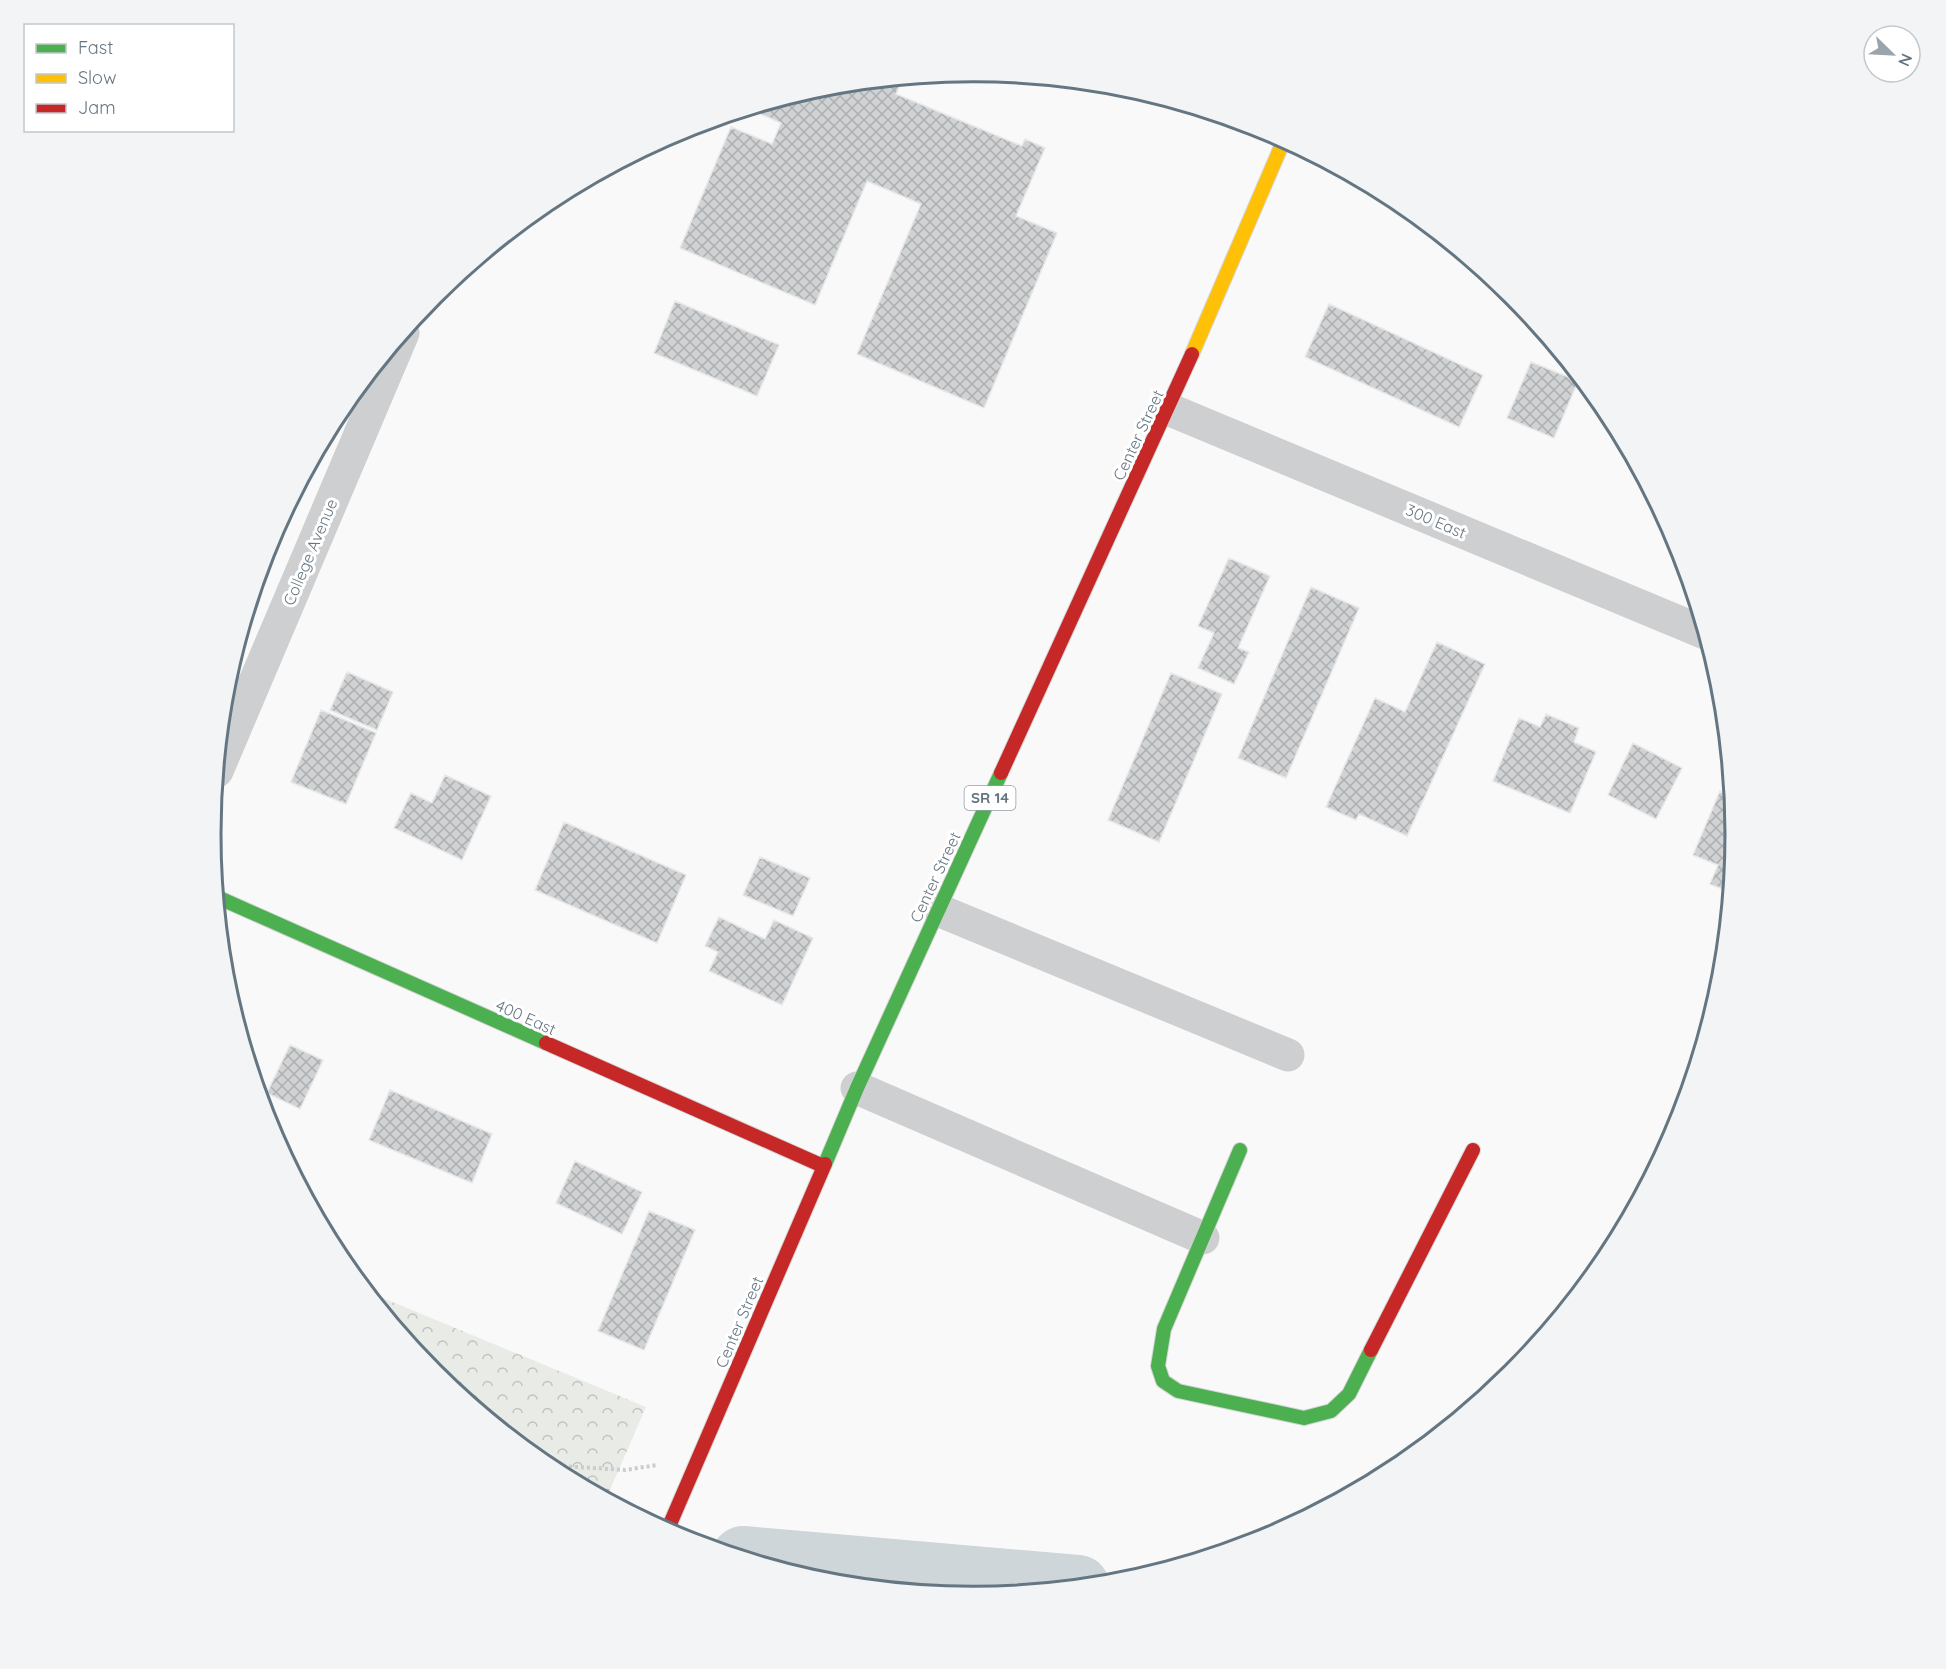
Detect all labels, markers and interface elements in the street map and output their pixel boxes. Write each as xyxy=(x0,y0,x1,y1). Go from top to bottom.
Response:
legend xyxy=(24,24,234,132)
north arrow xyxy=(1862,24,1922,84)
text: Fast xyxy=(78,36,113,59)
text: N xyxy=(1894,51,1917,70)
text: Slow xyxy=(78,66,116,89)
text: Jam xyxy=(78,96,116,119)
street label: Center Street xyxy=(1108,387,1168,483)
street label: College Avenue xyxy=(279,496,341,608)
street label: 300 East xyxy=(1403,499,1469,543)
road number: SR 14 xyxy=(964,786,1016,810)
street label: Center Street xyxy=(905,829,965,925)
street label: 400 East xyxy=(493,995,559,1039)
street label: Center Street xyxy=(711,1273,767,1371)

